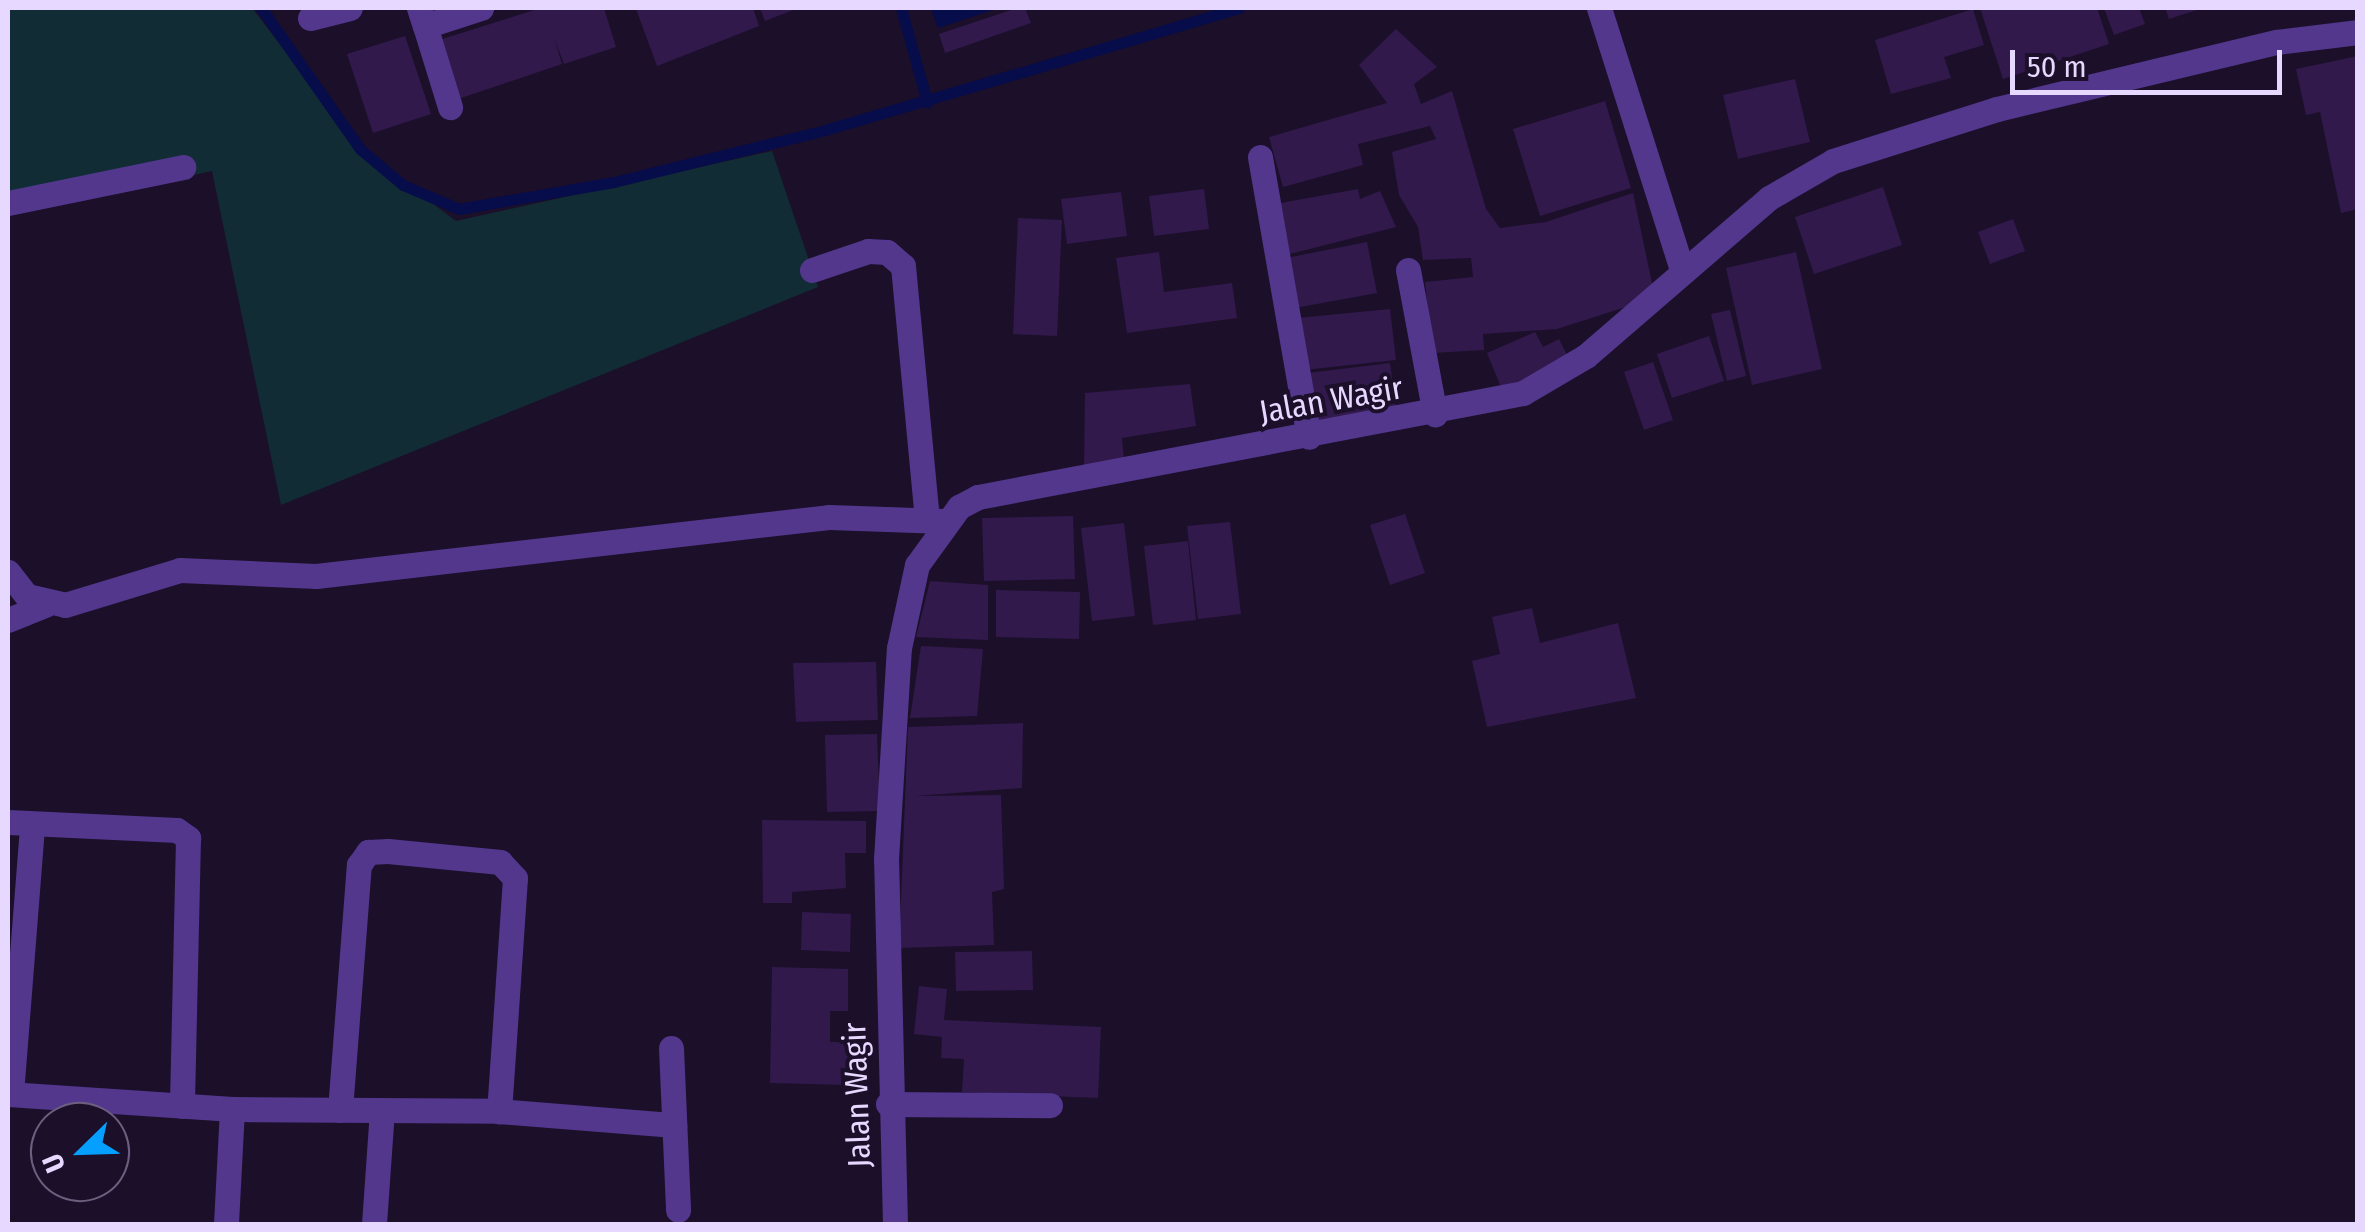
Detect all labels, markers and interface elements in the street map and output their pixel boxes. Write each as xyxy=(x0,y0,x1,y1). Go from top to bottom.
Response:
scale bar xyxy=(2015,30,2288,92)
text: 50 m xyxy=(2027,49,2087,85)
street label: Jalan Wagir xyxy=(1256,368,1406,432)
street label: Jalan Wagir xyxy=(835,1022,879,1168)
north arrow xyxy=(30,1102,130,1202)
text: U xyxy=(35,1149,72,1177)

